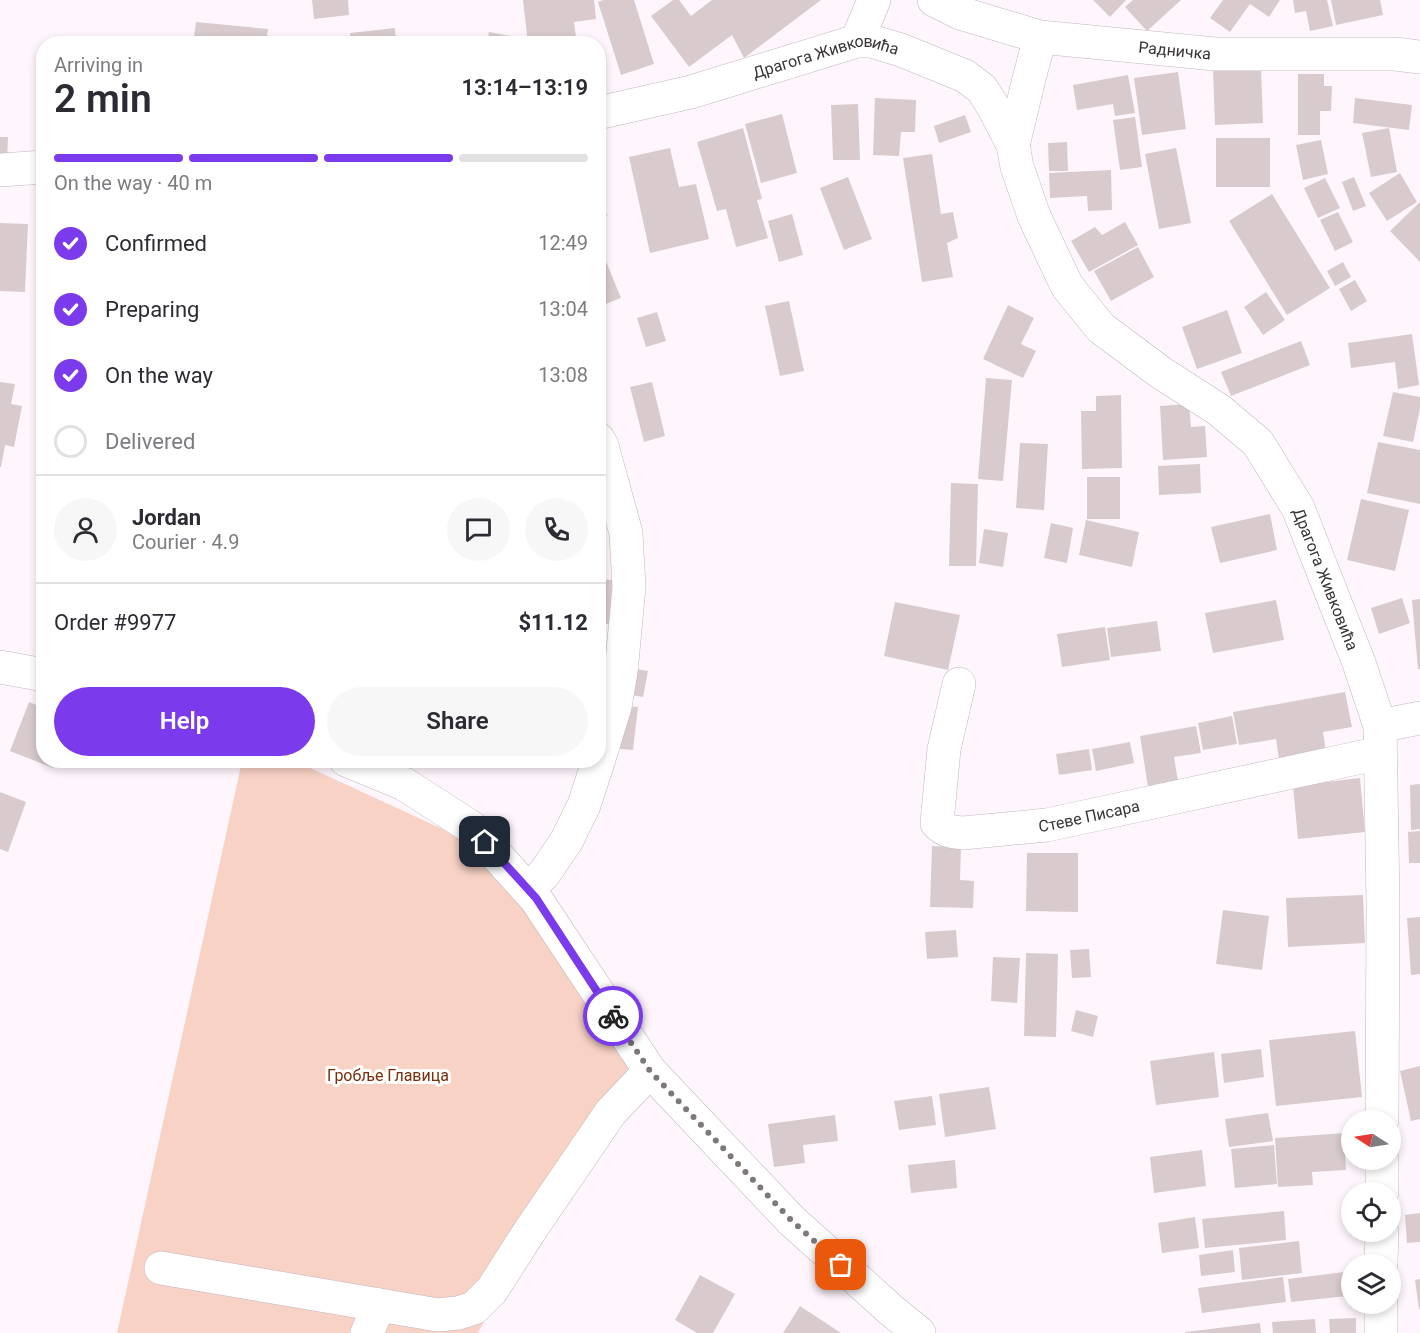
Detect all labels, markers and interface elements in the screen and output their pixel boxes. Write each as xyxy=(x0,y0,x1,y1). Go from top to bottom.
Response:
street label: Драгога Живковића xyxy=(750,32,901,82)
street label: Радничка xyxy=(1138,37,1212,63)
text: Arriving in xyxy=(54,53,143,77)
text: 13:14–13:19 xyxy=(461,75,588,100)
text: 2 min xyxy=(54,76,152,122)
text: On the way · 40 m xyxy=(54,171,212,195)
icon: check xyxy=(54,227,87,260)
text: Confirmed xyxy=(105,231,207,256)
text: 12:49 xyxy=(538,231,588,255)
icon: check xyxy=(54,293,87,326)
text: Preparing xyxy=(105,297,199,322)
text: 13:04 xyxy=(538,297,588,321)
icon: check xyxy=(54,359,87,392)
text: On the way xyxy=(105,363,213,388)
text: 13:08 xyxy=(538,363,588,387)
text: Delivered xyxy=(105,429,195,454)
button: person xyxy=(54,498,117,561)
button: chat xyxy=(447,498,510,561)
button: phone xyxy=(525,498,588,561)
text: Jordan xyxy=(132,505,201,530)
street label: Драгога Живковића xyxy=(1289,505,1363,653)
text: Courier · 4.9 xyxy=(132,530,239,554)
text: Order #9977 xyxy=(54,610,176,635)
text: $11.12 xyxy=(519,610,588,635)
button: Help xyxy=(54,687,315,756)
button: Share xyxy=(327,687,588,756)
street label: Стеве Писара xyxy=(1038,796,1141,835)
pin xyxy=(459,816,510,867)
icon: home xyxy=(468,825,501,858)
courier xyxy=(583,986,643,1046)
icon: bike xyxy=(597,1000,630,1033)
park label: Гробље Главица xyxy=(327,1066,449,1085)
north arrow xyxy=(1341,1110,1401,1170)
map controls xyxy=(1341,1110,1401,1314)
button: locate xyxy=(1341,1182,1401,1242)
pin xyxy=(815,1239,866,1290)
icon: bag xyxy=(824,1248,857,1281)
button: layers xyxy=(1341,1254,1401,1314)

